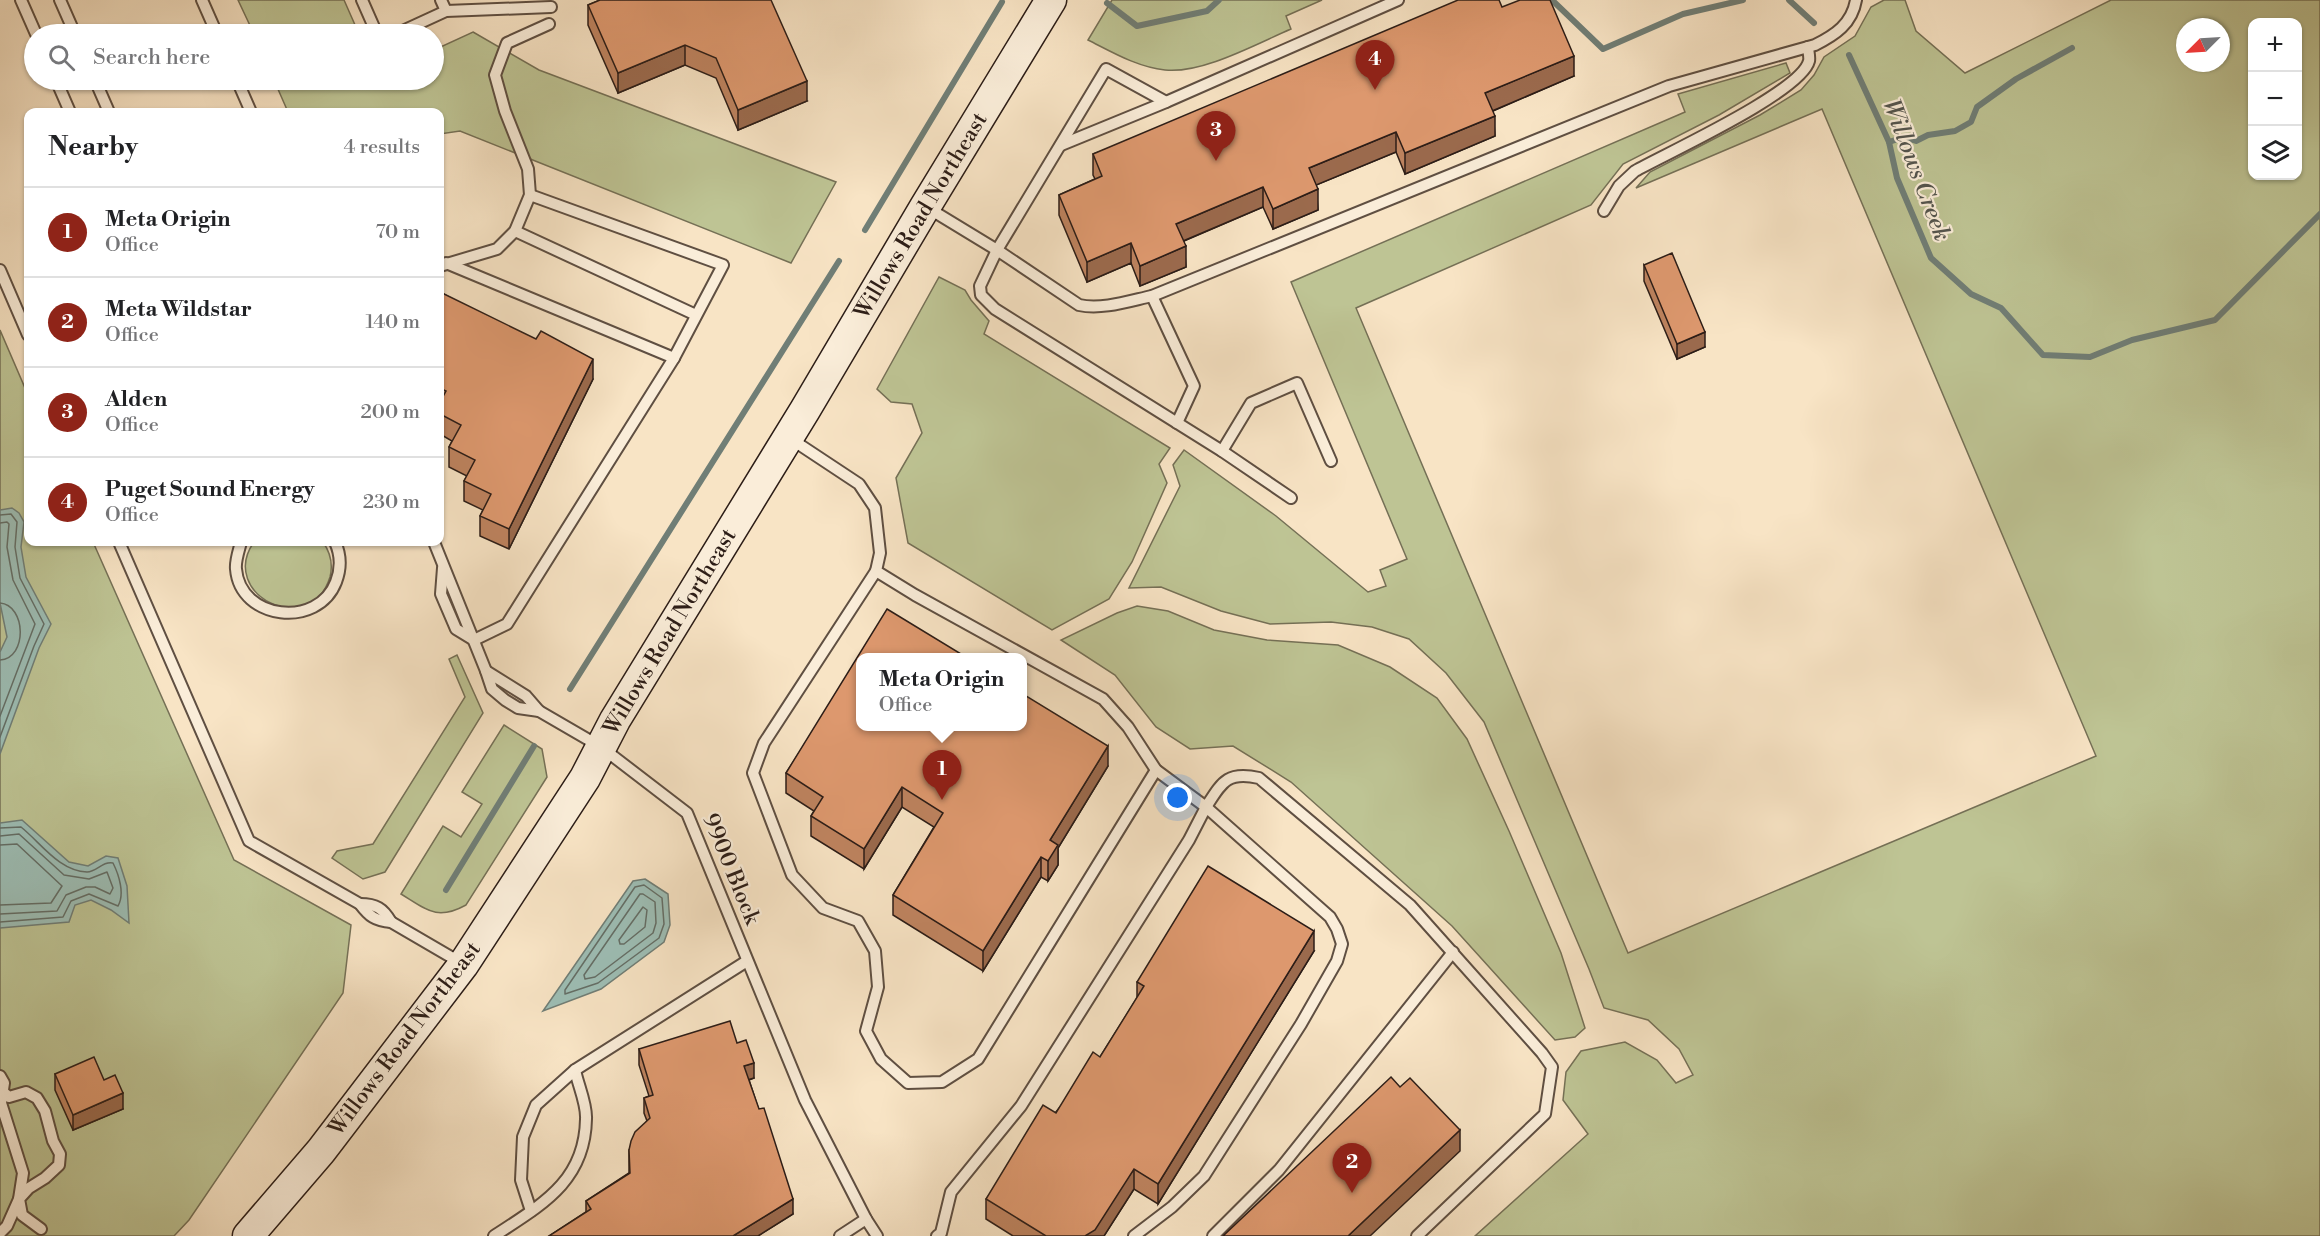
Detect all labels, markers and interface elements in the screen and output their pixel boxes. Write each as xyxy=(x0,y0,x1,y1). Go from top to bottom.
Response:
north arrow xyxy=(2176,18,2230,72)
map controls xyxy=(2248,18,2302,180)
button: + xyxy=(2248,18,2302,72)
search box xyxy=(24,24,444,90)
pin: 4 xyxy=(1356,40,1394,90)
icon: search xyxy=(45,41,78,74)
text: Search here xyxy=(93,44,210,71)
button: − xyxy=(2248,72,2302,126)
water label: Willows Creek xyxy=(1875,95,1957,245)
street label: Willows Road Northeast xyxy=(848,108,994,325)
pin: 3 xyxy=(1196,112,1236,161)
button: layers xyxy=(2248,126,2302,180)
text: Nearby xyxy=(48,131,138,163)
text: 4 results xyxy=(343,135,420,160)
text: Meta Origin xyxy=(105,206,231,233)
text: 1 xyxy=(63,220,72,245)
text: 70 m xyxy=(376,220,420,245)
text: Office xyxy=(105,233,159,258)
text: Meta Wildstar xyxy=(105,296,252,323)
text: 2 xyxy=(61,310,74,335)
text: 140 m xyxy=(365,310,420,335)
text: Office xyxy=(105,323,159,348)
text: Alden xyxy=(105,386,167,413)
text: 3 xyxy=(61,400,74,425)
text: 200 m xyxy=(360,400,420,425)
text: Office xyxy=(105,413,159,438)
text: Puget Sound Energy xyxy=(105,476,315,503)
text: 4 xyxy=(61,490,74,515)
text: 230 m xyxy=(363,490,420,515)
text: Office xyxy=(105,503,159,528)
street label: Willows Road Northeast xyxy=(597,524,743,741)
popup xyxy=(856,653,1027,731)
text: Meta Origin xyxy=(879,666,1004,693)
text: Office xyxy=(879,693,932,718)
pin: 1 xyxy=(922,750,962,800)
your location xyxy=(1163,783,1192,812)
street label: 9900 Block xyxy=(697,810,766,930)
street label: Willows Road Northeast xyxy=(323,936,487,1142)
pin: 2 xyxy=(1332,1144,1372,1193)

